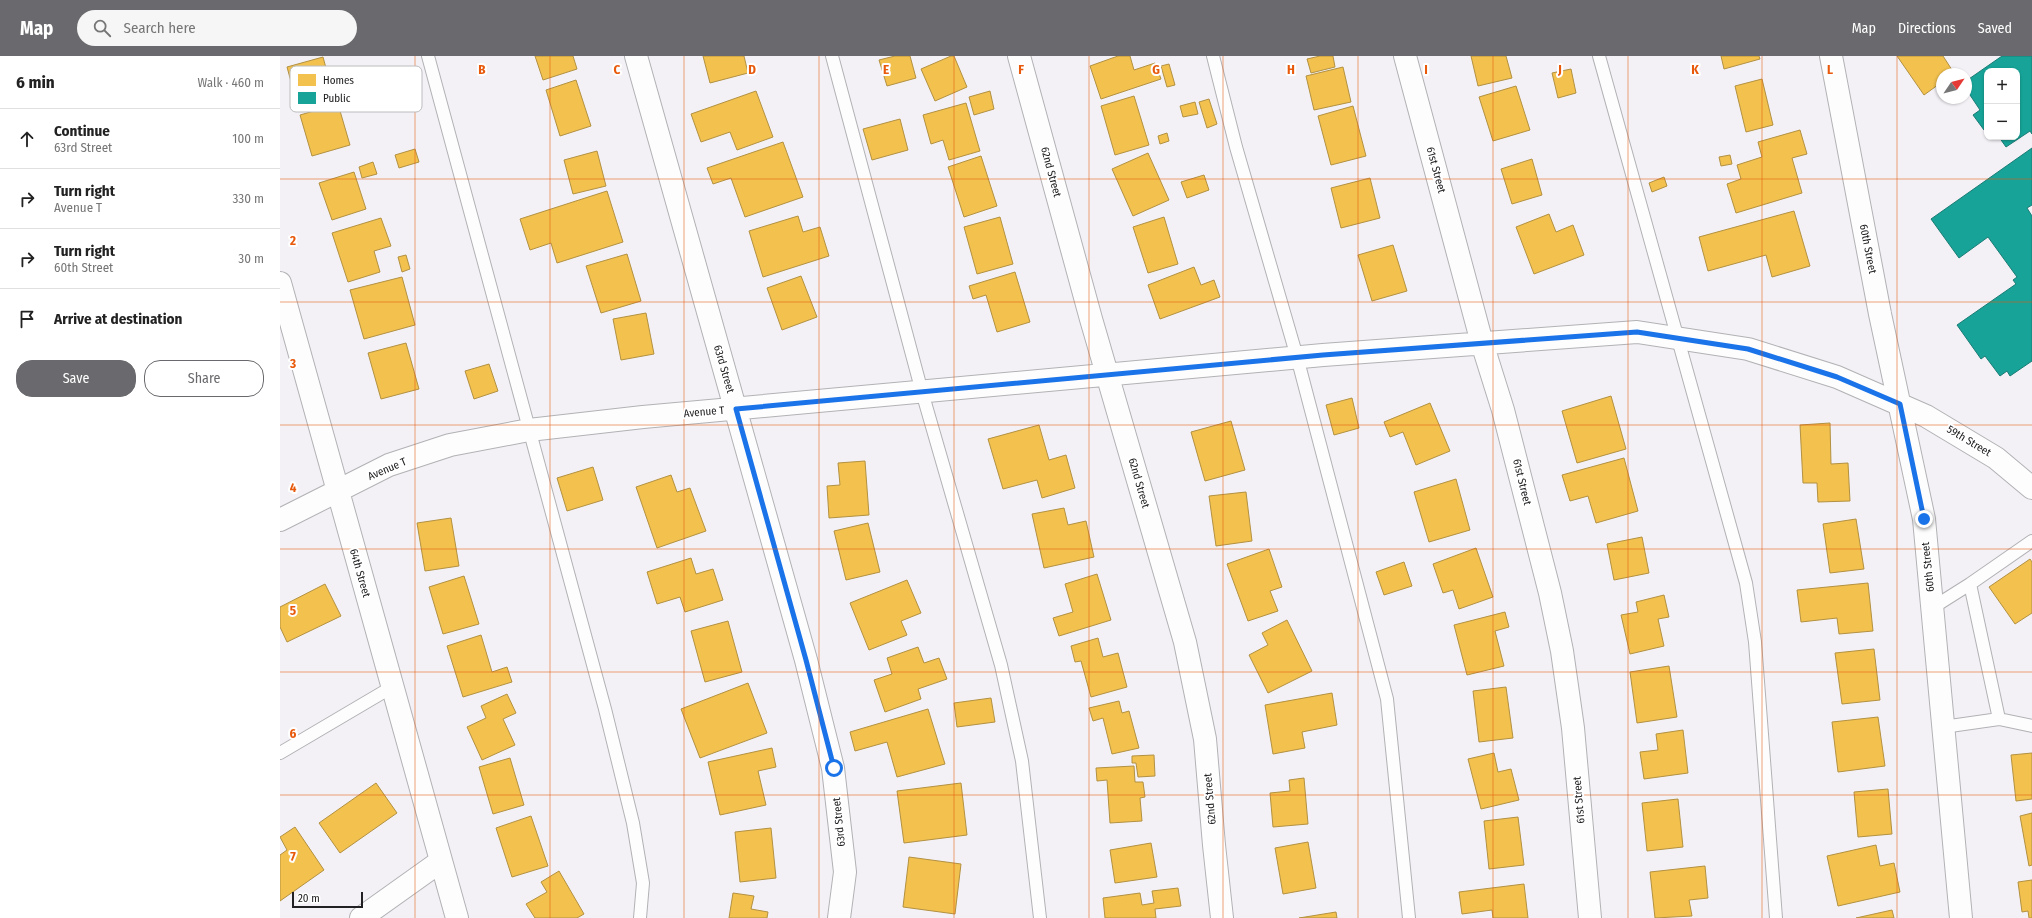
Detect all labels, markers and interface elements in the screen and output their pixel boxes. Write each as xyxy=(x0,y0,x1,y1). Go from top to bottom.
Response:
search box xyxy=(77,10,357,46)
text: Map xyxy=(20,17,53,40)
icon: search xyxy=(91,17,113,39)
text: Search here xyxy=(123,19,196,37)
text: Map xyxy=(1852,20,1876,37)
text: Directions xyxy=(1898,20,1956,37)
text: Saved xyxy=(1978,20,2012,37)
text: B xyxy=(478,62,486,77)
text: C xyxy=(614,62,621,77)
text: D xyxy=(748,62,756,77)
text: E xyxy=(883,62,889,77)
text: F xyxy=(1018,62,1024,77)
text: G xyxy=(1152,62,1160,77)
text: H xyxy=(1287,62,1295,77)
text: I xyxy=(1424,62,1428,77)
text: J xyxy=(1557,62,1562,77)
text: K xyxy=(1691,62,1699,77)
text: L xyxy=(1827,62,1833,77)
legend xyxy=(290,66,422,112)
north arrow xyxy=(1936,68,1972,104)
map controls xyxy=(1984,68,2020,140)
button: + xyxy=(1984,68,2020,104)
text: 6 min xyxy=(16,72,55,93)
text: Homes xyxy=(323,74,354,87)
text: Walk · 460 m xyxy=(197,75,264,90)
text: Public xyxy=(323,92,351,105)
button: − xyxy=(1984,104,2020,140)
text: Continue xyxy=(54,122,110,140)
icon: ahead xyxy=(16,128,38,150)
text: 100 m xyxy=(232,131,264,146)
text: 63rd Street xyxy=(54,140,112,155)
street label: 62nd Street xyxy=(1038,145,1064,199)
street label: 61st Street xyxy=(1424,146,1448,195)
text: Turn right xyxy=(54,182,115,200)
icon: right xyxy=(16,188,38,210)
text: 330 m xyxy=(232,191,264,206)
text: Avenue T xyxy=(54,200,102,215)
street label: 60th Street xyxy=(1857,223,1879,275)
text: 2 xyxy=(289,233,296,248)
text: Turn right xyxy=(54,242,115,260)
icon: right xyxy=(16,248,38,270)
text: 30 m xyxy=(238,251,264,266)
text: 60th Street xyxy=(54,260,113,275)
icon: arrive xyxy=(16,308,38,330)
text: Arrive at destination xyxy=(54,310,182,328)
street label: 63rd Street xyxy=(711,343,737,395)
text: 3 xyxy=(289,356,296,371)
button: Save xyxy=(16,360,136,397)
button: Share xyxy=(144,360,264,397)
street label: Avenue T xyxy=(683,404,726,420)
street label: 59th Street xyxy=(1945,423,1994,459)
street label: Avenue T xyxy=(366,455,409,483)
street label: 62nd Street xyxy=(1126,456,1152,510)
street label: 61st Street xyxy=(1510,458,1534,507)
text: 4 xyxy=(290,480,297,495)
route end xyxy=(1915,510,1933,528)
street label: 60th Street xyxy=(1919,541,1937,593)
street label: 64th Street xyxy=(347,547,373,599)
text: 5 xyxy=(290,603,296,618)
text: 6 xyxy=(290,726,297,741)
route start xyxy=(825,759,843,777)
street label: 62nd Street xyxy=(1201,772,1219,825)
street label: 61st Street xyxy=(1570,776,1588,824)
street label: 63rd Street xyxy=(830,796,848,847)
text: 7 xyxy=(290,849,296,864)
scale bar xyxy=(292,890,363,909)
text: 20 m xyxy=(298,892,320,905)

